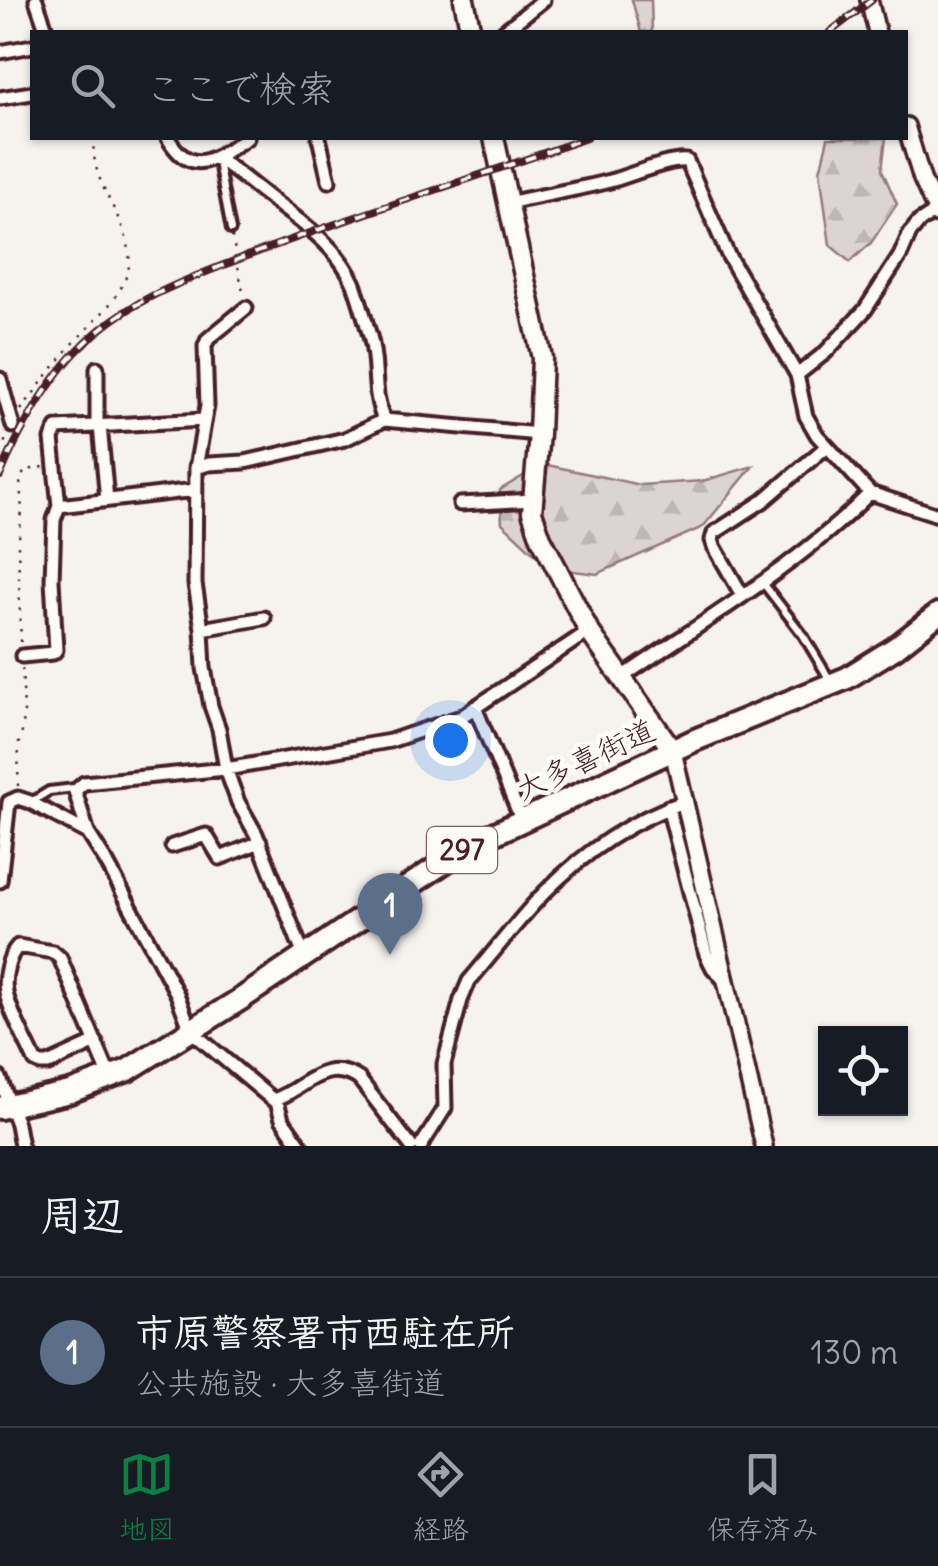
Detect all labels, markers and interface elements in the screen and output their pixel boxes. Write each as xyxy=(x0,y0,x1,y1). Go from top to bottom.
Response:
search box xyxy=(30,30,908,140)
icon: search xyxy=(65,58,120,113)
text: ここで検索 xyxy=(145,65,335,112)
street label: 大多喜街道 xyxy=(509,710,661,808)
your location xyxy=(425,715,476,766)
road number: 297 xyxy=(427,827,497,873)
pin: 1 xyxy=(358,872,422,955)
map controls xyxy=(818,1026,908,1116)
button: locate xyxy=(818,1026,908,1116)
text: 周辺 xyxy=(40,1189,124,1241)
text: 市原警察署市西駐在所 xyxy=(135,1309,515,1356)
text: 1 xyxy=(66,1332,79,1373)
text: 130 m xyxy=(810,1332,898,1373)
text: 公共施設 · 大多喜街道 xyxy=(135,1362,445,1403)
tab: 地図 xyxy=(119,1447,175,1547)
tab: 経路 xyxy=(413,1447,469,1547)
tab: 保存済み xyxy=(707,1447,819,1547)

